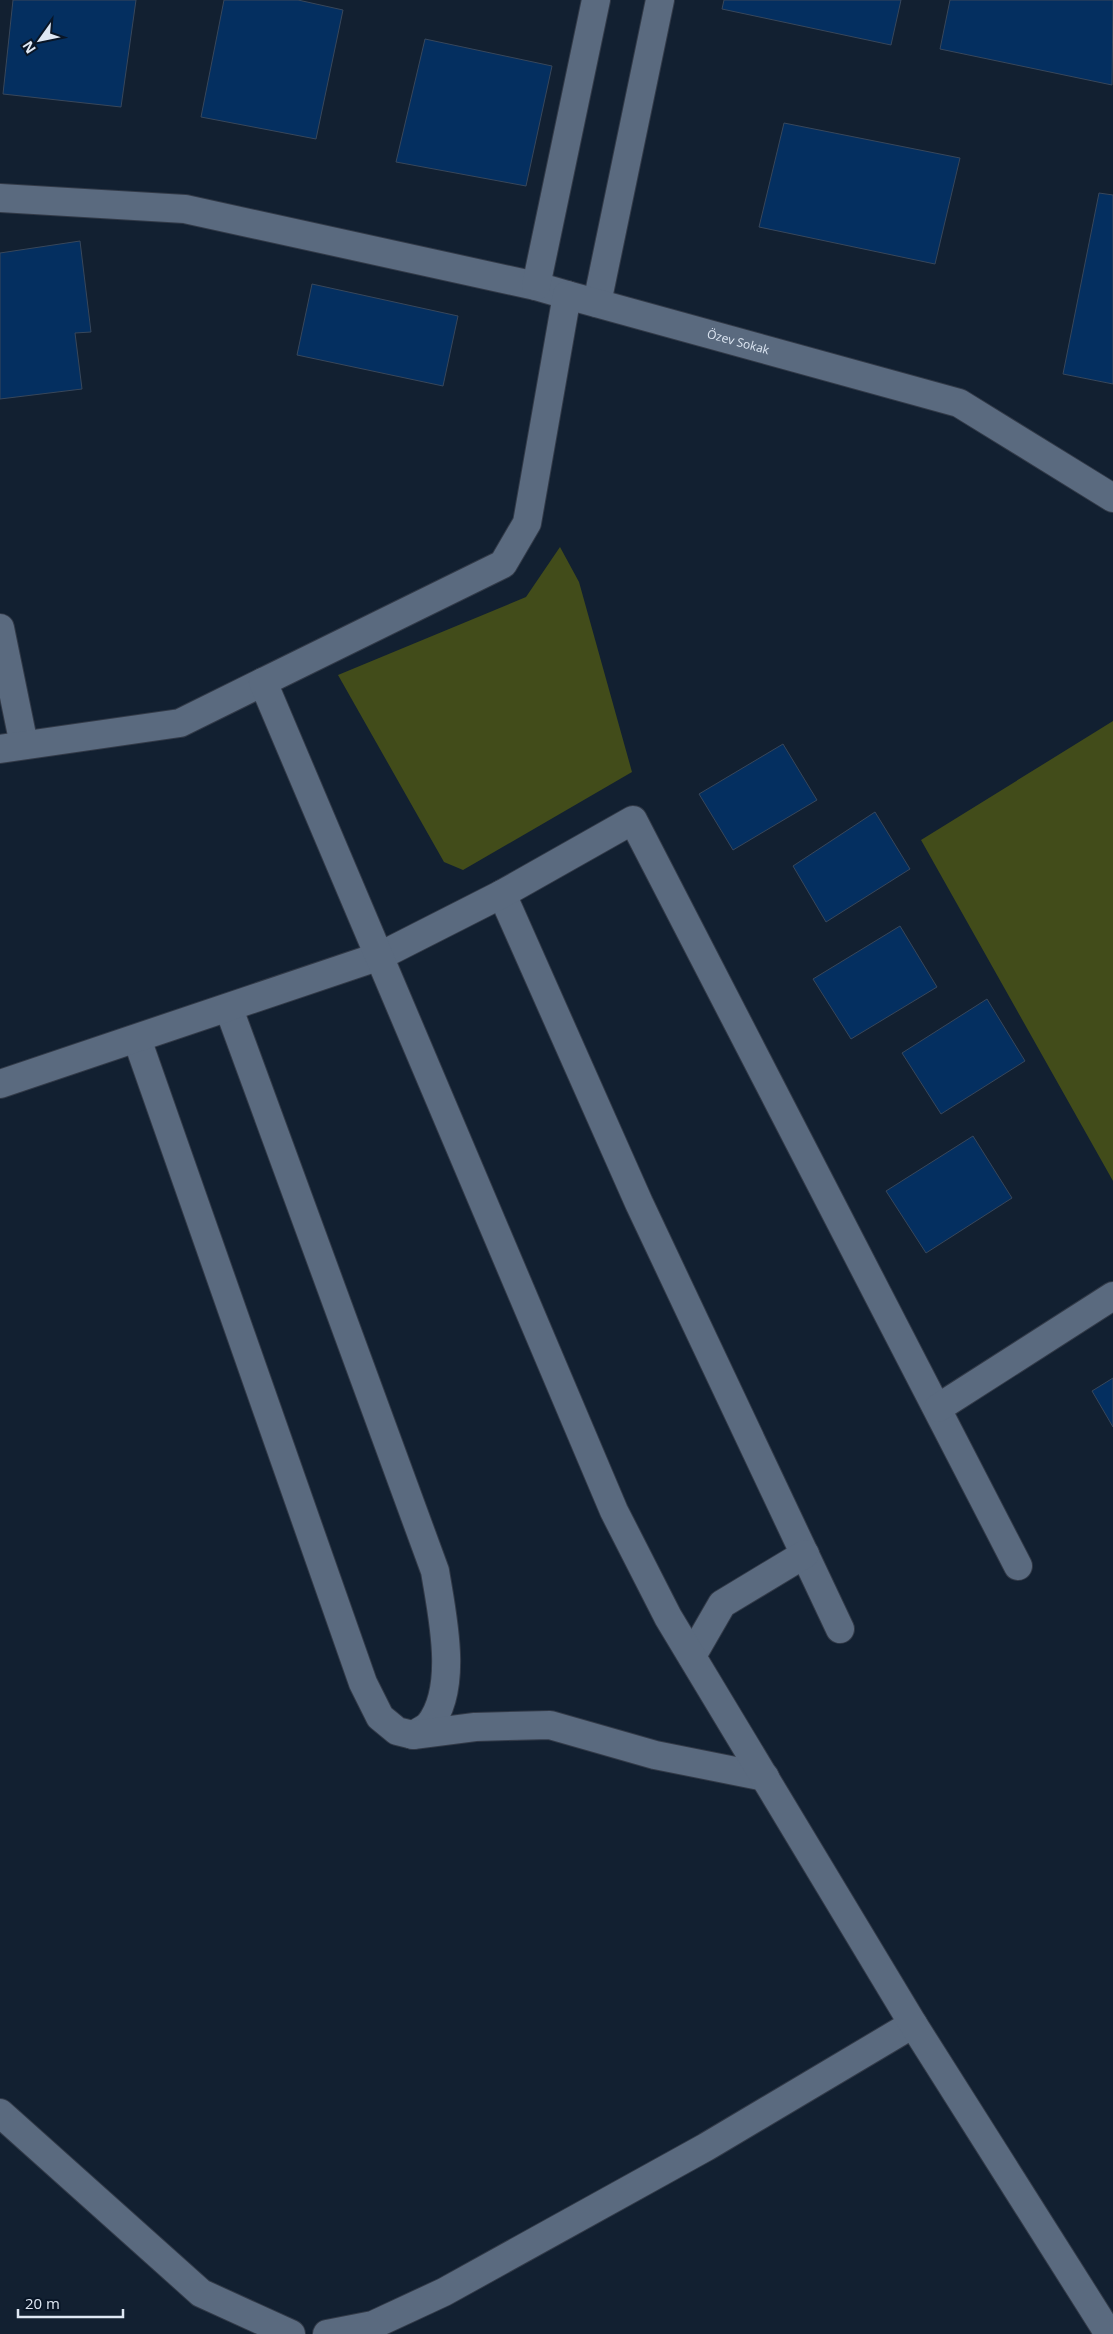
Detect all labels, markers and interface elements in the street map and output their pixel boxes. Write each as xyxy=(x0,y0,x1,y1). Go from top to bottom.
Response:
north arrow xyxy=(15,15,65,65)
text: N xyxy=(18,37,40,57)
street label: Özev Sokak xyxy=(705,325,772,359)
scale bar xyxy=(18,2286,122,2318)
text: 20 m xyxy=(25,2293,60,2313)

